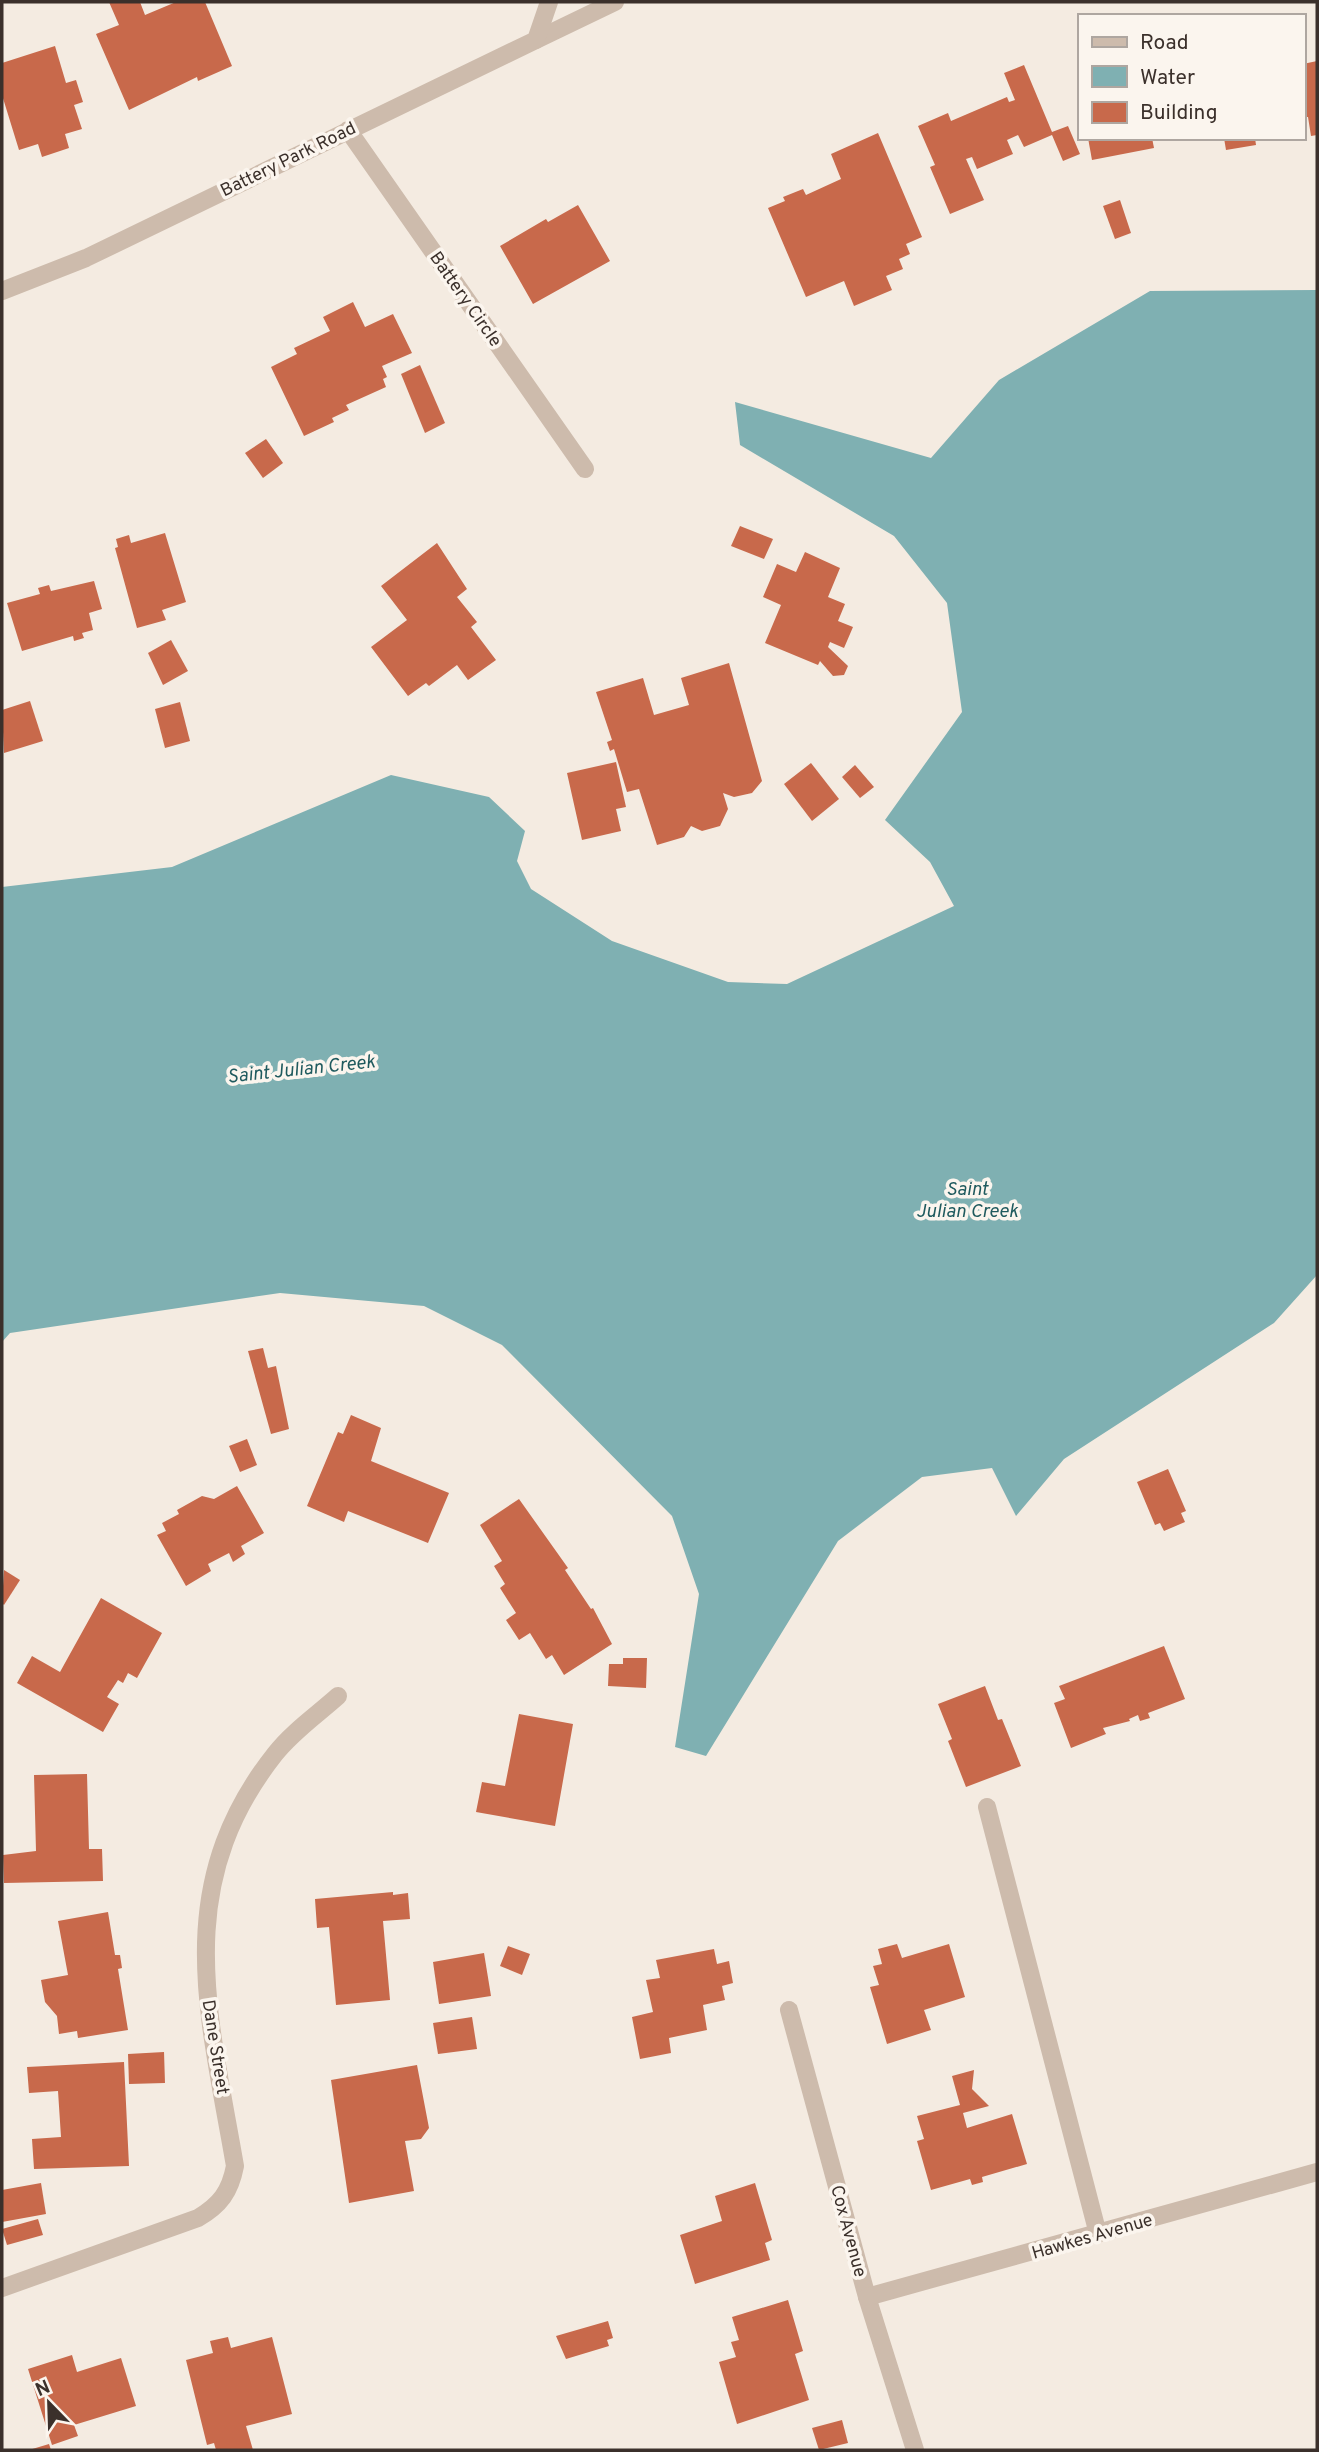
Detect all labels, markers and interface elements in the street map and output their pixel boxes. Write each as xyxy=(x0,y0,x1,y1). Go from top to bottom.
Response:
legend xyxy=(1078,14,1305,140)
text: Road xyxy=(1140,30,1189,57)
text: Water xyxy=(1140,65,1195,92)
text: Building xyxy=(1140,100,1218,127)
street label: Battery Park Road xyxy=(217,118,360,203)
street label: Battery Circle xyxy=(423,248,506,352)
water label: Saint Julian Creek xyxy=(226,1050,377,1090)
water label: Saint Julian Creek xyxy=(916,1178,1018,1224)
street label: Dane Street xyxy=(196,1998,233,2096)
street label: Cox Avenue xyxy=(824,2183,871,2280)
street label: Hawkes Avenue xyxy=(1029,2209,1156,2266)
north arrow xyxy=(14,2368,84,2438)
text: N xyxy=(32,2375,54,2403)

